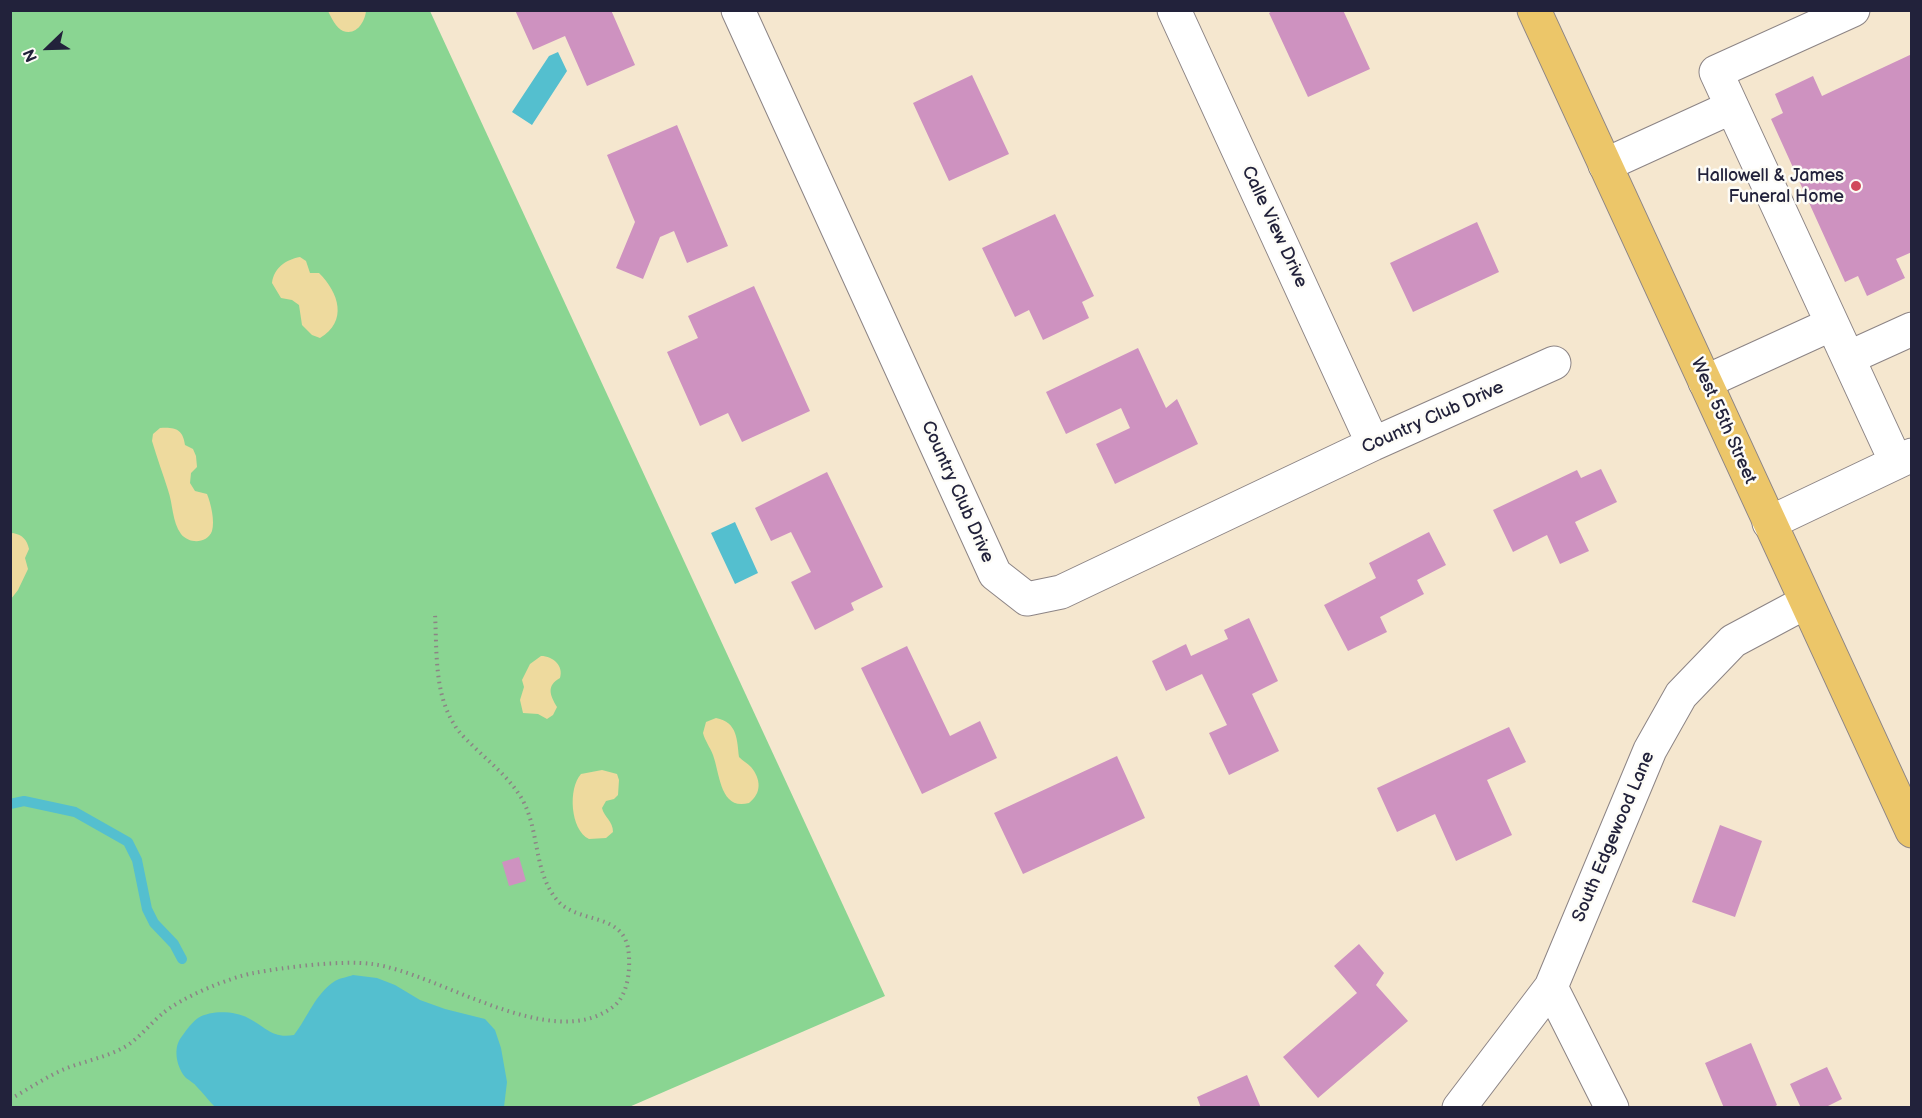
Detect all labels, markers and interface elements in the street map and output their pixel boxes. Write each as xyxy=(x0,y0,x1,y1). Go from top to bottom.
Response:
north arrow xyxy=(18,18,78,78)
text: N xyxy=(20,46,42,64)
street label: Calle View Drive xyxy=(1236,163,1312,291)
place label: Hallowell & James Funeral Home xyxy=(1697,165,1844,207)
marker: Hallowell & James Funeral Home xyxy=(1849,179,1863,193)
street label: West 55th Street xyxy=(1686,355,1760,487)
street label: Country Club Drive xyxy=(1359,377,1507,459)
street label: Country Club Drive xyxy=(916,418,998,566)
street label: South Edgewood Lane xyxy=(1568,749,1660,925)

